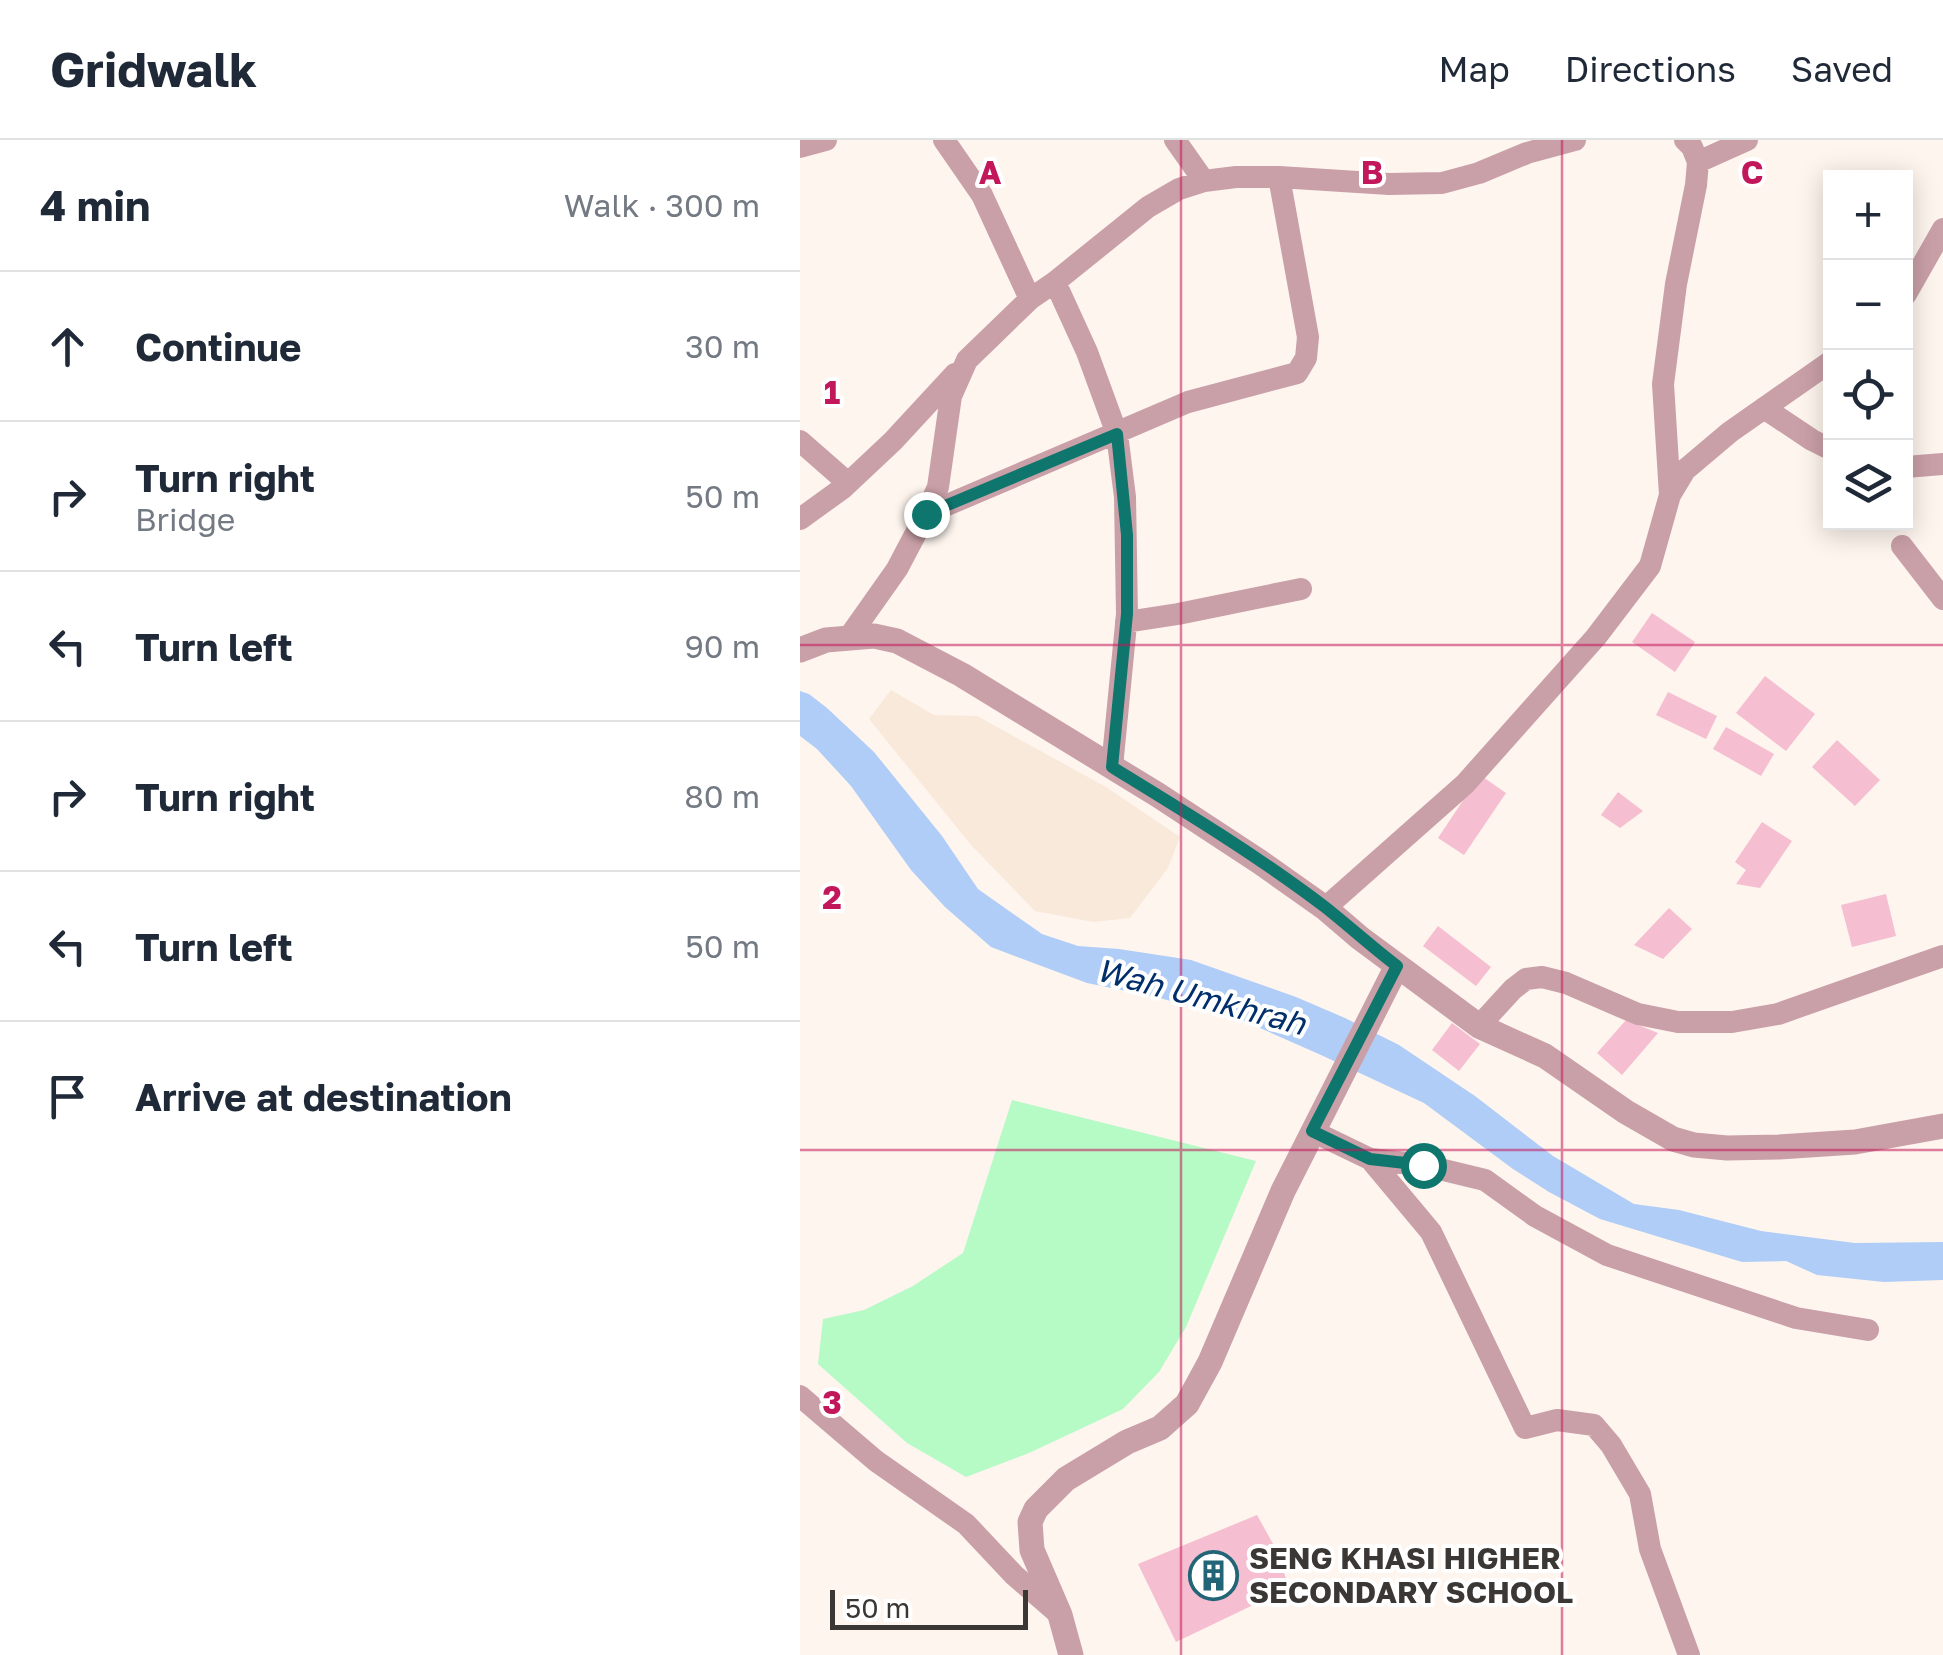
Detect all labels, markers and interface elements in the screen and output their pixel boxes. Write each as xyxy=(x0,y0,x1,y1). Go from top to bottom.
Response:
text: Gridwalk xyxy=(50,40,257,98)
text: Map xyxy=(1438,48,1510,90)
text: Directions xyxy=(1565,48,1736,90)
text: Saved xyxy=(1791,48,1893,90)
text: A xyxy=(979,153,1002,191)
text: B xyxy=(1361,153,1383,191)
text: C xyxy=(1741,153,1763,191)
map controls xyxy=(1823,170,1913,530)
button: + xyxy=(1823,170,1913,260)
text: 4 min xyxy=(40,180,150,230)
text: Walk · 300 m xyxy=(564,186,760,224)
button: − xyxy=(1823,260,1913,350)
icon: ahead xyxy=(40,319,95,374)
text: Continue xyxy=(135,324,301,369)
text: 30 m xyxy=(685,327,760,365)
button: locate xyxy=(1823,350,1913,440)
text: 1 xyxy=(824,373,840,411)
button: layers xyxy=(1823,440,1913,530)
text: Turn right xyxy=(135,455,315,500)
icon: right xyxy=(40,469,95,524)
text: 50 m xyxy=(685,477,760,515)
route end xyxy=(904,492,950,538)
text: Bridge xyxy=(135,500,235,538)
icon: left xyxy=(40,619,95,674)
text: Turn left xyxy=(135,624,293,669)
text: 90 m xyxy=(684,627,760,665)
icon: right xyxy=(40,769,95,824)
text: Turn right xyxy=(135,774,315,819)
text: 80 m xyxy=(684,777,760,815)
text: 2 xyxy=(822,878,842,916)
icon: left xyxy=(40,919,95,974)
text: Turn left xyxy=(135,924,293,969)
text: 50 m xyxy=(685,927,760,965)
water label: Wah Umkhrah xyxy=(1093,950,1311,1042)
icon: arrive xyxy=(40,1069,95,1124)
text: Arrive at destination xyxy=(135,1074,512,1119)
route start xyxy=(1401,1143,1447,1189)
text: 3 xyxy=(822,1383,842,1421)
place label: SENG KHASI HIGHER SECONDARY SCHOOL xyxy=(1249,1540,1573,1610)
building icon: SENG KHASI HIGHER SECONDARY SCHOOL xyxy=(1188,1550,1240,1602)
scale bar xyxy=(830,1585,1028,1630)
text: 50 m xyxy=(845,1591,910,1624)

